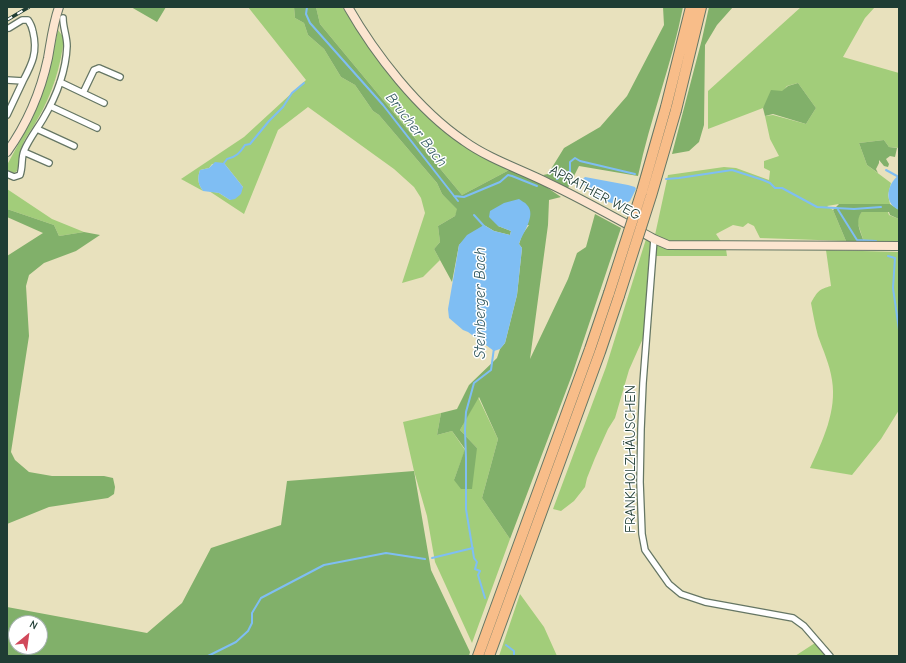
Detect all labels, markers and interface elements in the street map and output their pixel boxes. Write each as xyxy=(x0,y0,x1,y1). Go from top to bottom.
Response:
water label: Brucher Bach xyxy=(381,89,451,171)
street label: APRATHER WEG xyxy=(547,162,643,224)
water label: Steinberger Bach xyxy=(472,247,490,359)
street label: FRANKHOLZHÄUSCHEN xyxy=(623,385,639,533)
north arrow xyxy=(8,615,48,655)
text: N xyxy=(27,618,40,632)

